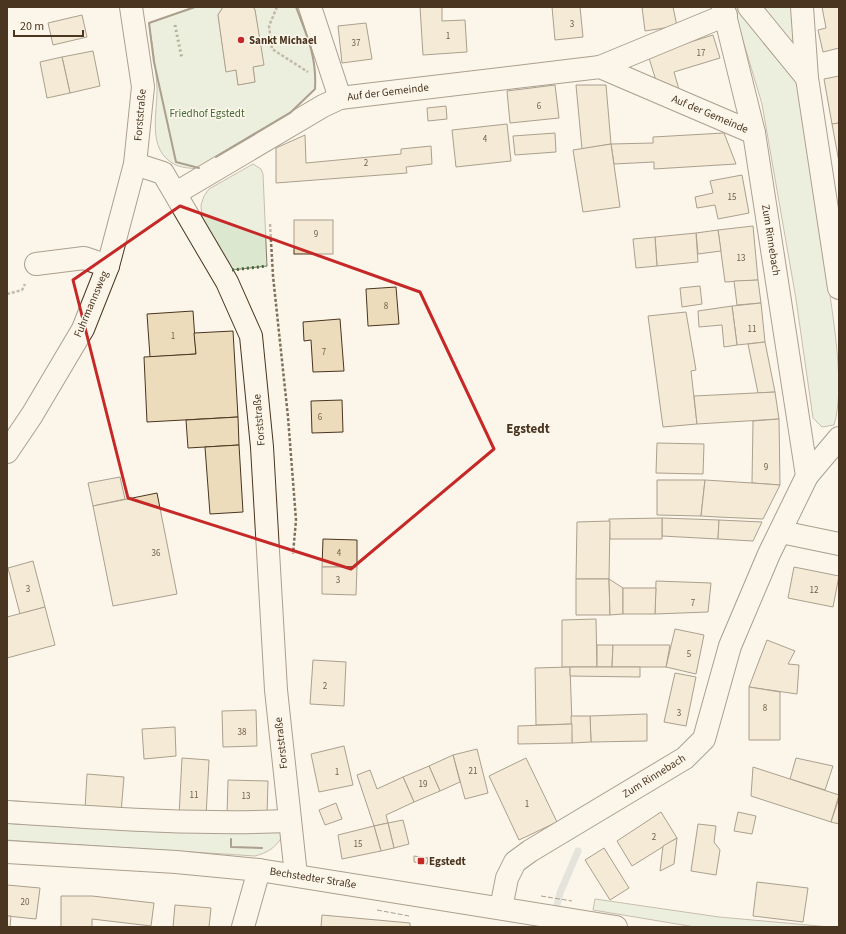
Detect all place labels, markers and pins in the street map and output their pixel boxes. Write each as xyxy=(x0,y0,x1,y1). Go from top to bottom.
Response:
place label: Sankt Michael xyxy=(249,33,318,48)
marker: Sankt Michael xyxy=(236,35,246,45)
place label: Egstedt xyxy=(429,854,467,869)
marker: Egstedt xyxy=(416,856,426,866)

